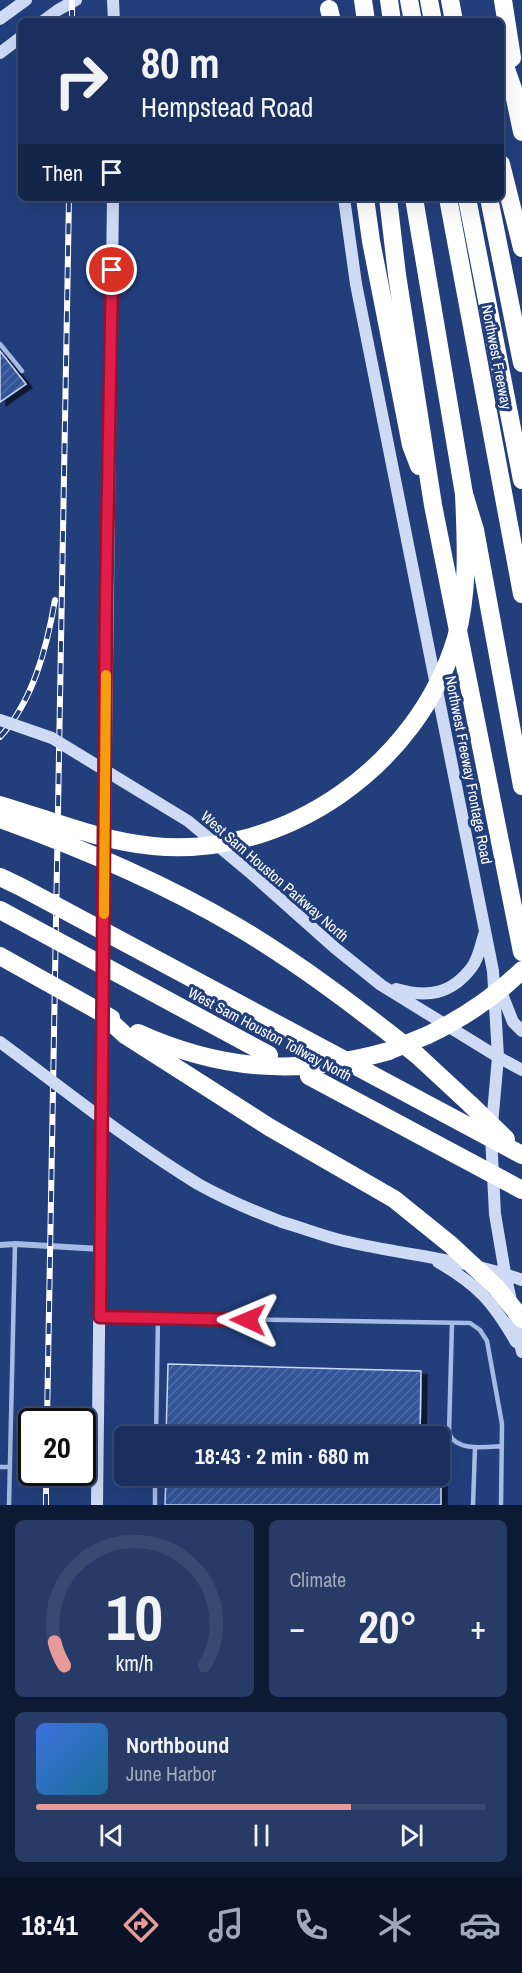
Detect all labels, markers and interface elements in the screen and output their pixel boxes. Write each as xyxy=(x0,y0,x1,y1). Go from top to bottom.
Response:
text: 80 m xyxy=(141,35,220,91)
icon: right xyxy=(42,42,120,120)
text: Hempstead Road xyxy=(141,89,313,125)
icon: arrive xyxy=(95,156,128,189)
text: Then xyxy=(42,158,83,188)
pin xyxy=(86,244,137,295)
icon: arrive xyxy=(95,253,128,286)
street label: Northwest Freeway xyxy=(477,303,518,412)
street label: Northwest Freeway Frontage Road xyxy=(440,674,498,866)
street label: West Sam Houston Parkway North xyxy=(196,806,354,946)
street label: West Sam Houston Tollway North xyxy=(184,982,356,1086)
position arrow xyxy=(216,1288,280,1352)
speed limit sign: 20 xyxy=(18,1408,96,1486)
text: 18:43 · 2 min · 680 m xyxy=(195,1441,369,1471)
text: Climate xyxy=(290,1566,346,1593)
text: 10 xyxy=(106,1575,163,1659)
text: 20° xyxy=(358,1596,417,1657)
text: − xyxy=(290,1605,305,1649)
text: + xyxy=(470,1605,486,1649)
text: km/h xyxy=(115,1649,153,1678)
text: Northbound xyxy=(126,1730,229,1760)
text: June Harbor xyxy=(126,1760,216,1787)
icon: previous xyxy=(95,1819,128,1852)
icon: pause xyxy=(245,1819,278,1852)
icon: next xyxy=(395,1819,428,1852)
icon: directions xyxy=(120,1904,162,1946)
icon: music xyxy=(205,1904,247,1946)
icon: phone xyxy=(290,1904,332,1946)
icon: climate xyxy=(374,1904,416,1946)
icon: car xyxy=(459,1904,501,1946)
text: 18:41 xyxy=(21,1907,78,1943)

